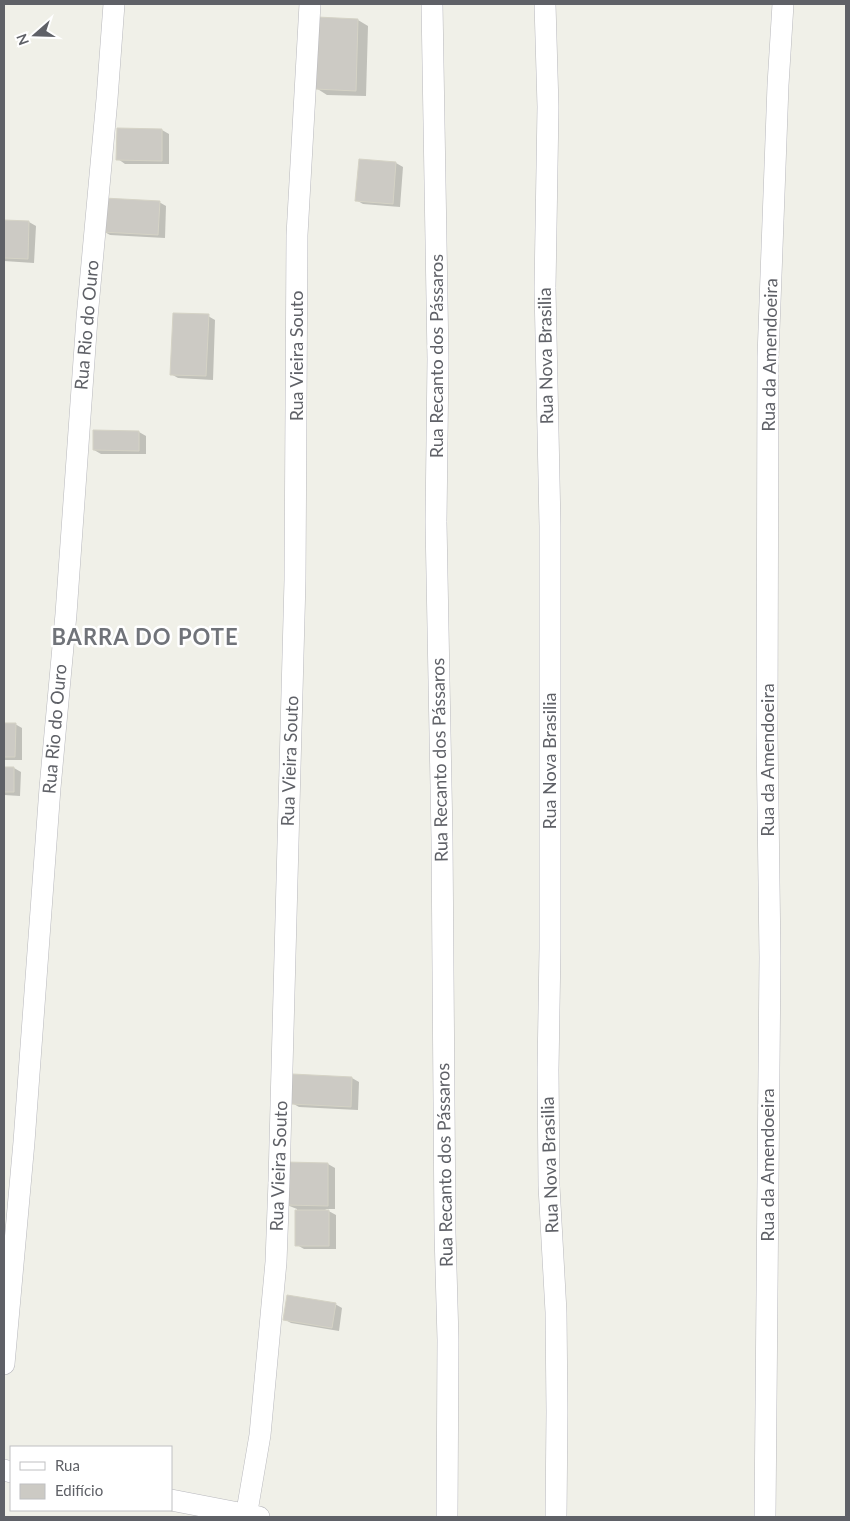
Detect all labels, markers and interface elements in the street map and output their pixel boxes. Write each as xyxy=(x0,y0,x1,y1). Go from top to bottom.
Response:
north arrow xyxy=(10,10,60,60)
text: N xyxy=(12,32,32,48)
street label: Rua Recanto dos Pássaros xyxy=(425,254,447,458)
street label: Rua Rio do Ouro xyxy=(69,259,103,391)
street label: Rua da Amendoeira xyxy=(757,278,781,432)
street label: Rua Nova Brasilia xyxy=(533,287,557,425)
street label: Rua Vieira Souto xyxy=(285,291,307,421)
district label: BARRA DO POTE xyxy=(51,623,239,650)
street label: Rua Recanto dos Pássaros xyxy=(426,658,452,862)
street label: Rua Rio do Ouro xyxy=(37,663,71,795)
street label: Rua da Amendoeira xyxy=(756,683,778,837)
street label: Rua Nova Brasilia xyxy=(538,693,560,829)
street label: Rua Vieira Souto xyxy=(276,695,302,827)
street label: Rua Recanto dos Pássaros xyxy=(431,1063,457,1267)
street label: Rua da Amendoeira xyxy=(756,1088,778,1242)
street label: Rua Nova Brasilia xyxy=(536,1096,562,1234)
street label: Rua Vieira Souto xyxy=(265,1100,291,1232)
legend xyxy=(10,1446,172,1511)
text: Rua xyxy=(55,1456,80,1474)
text: Edifício xyxy=(55,1481,103,1499)

